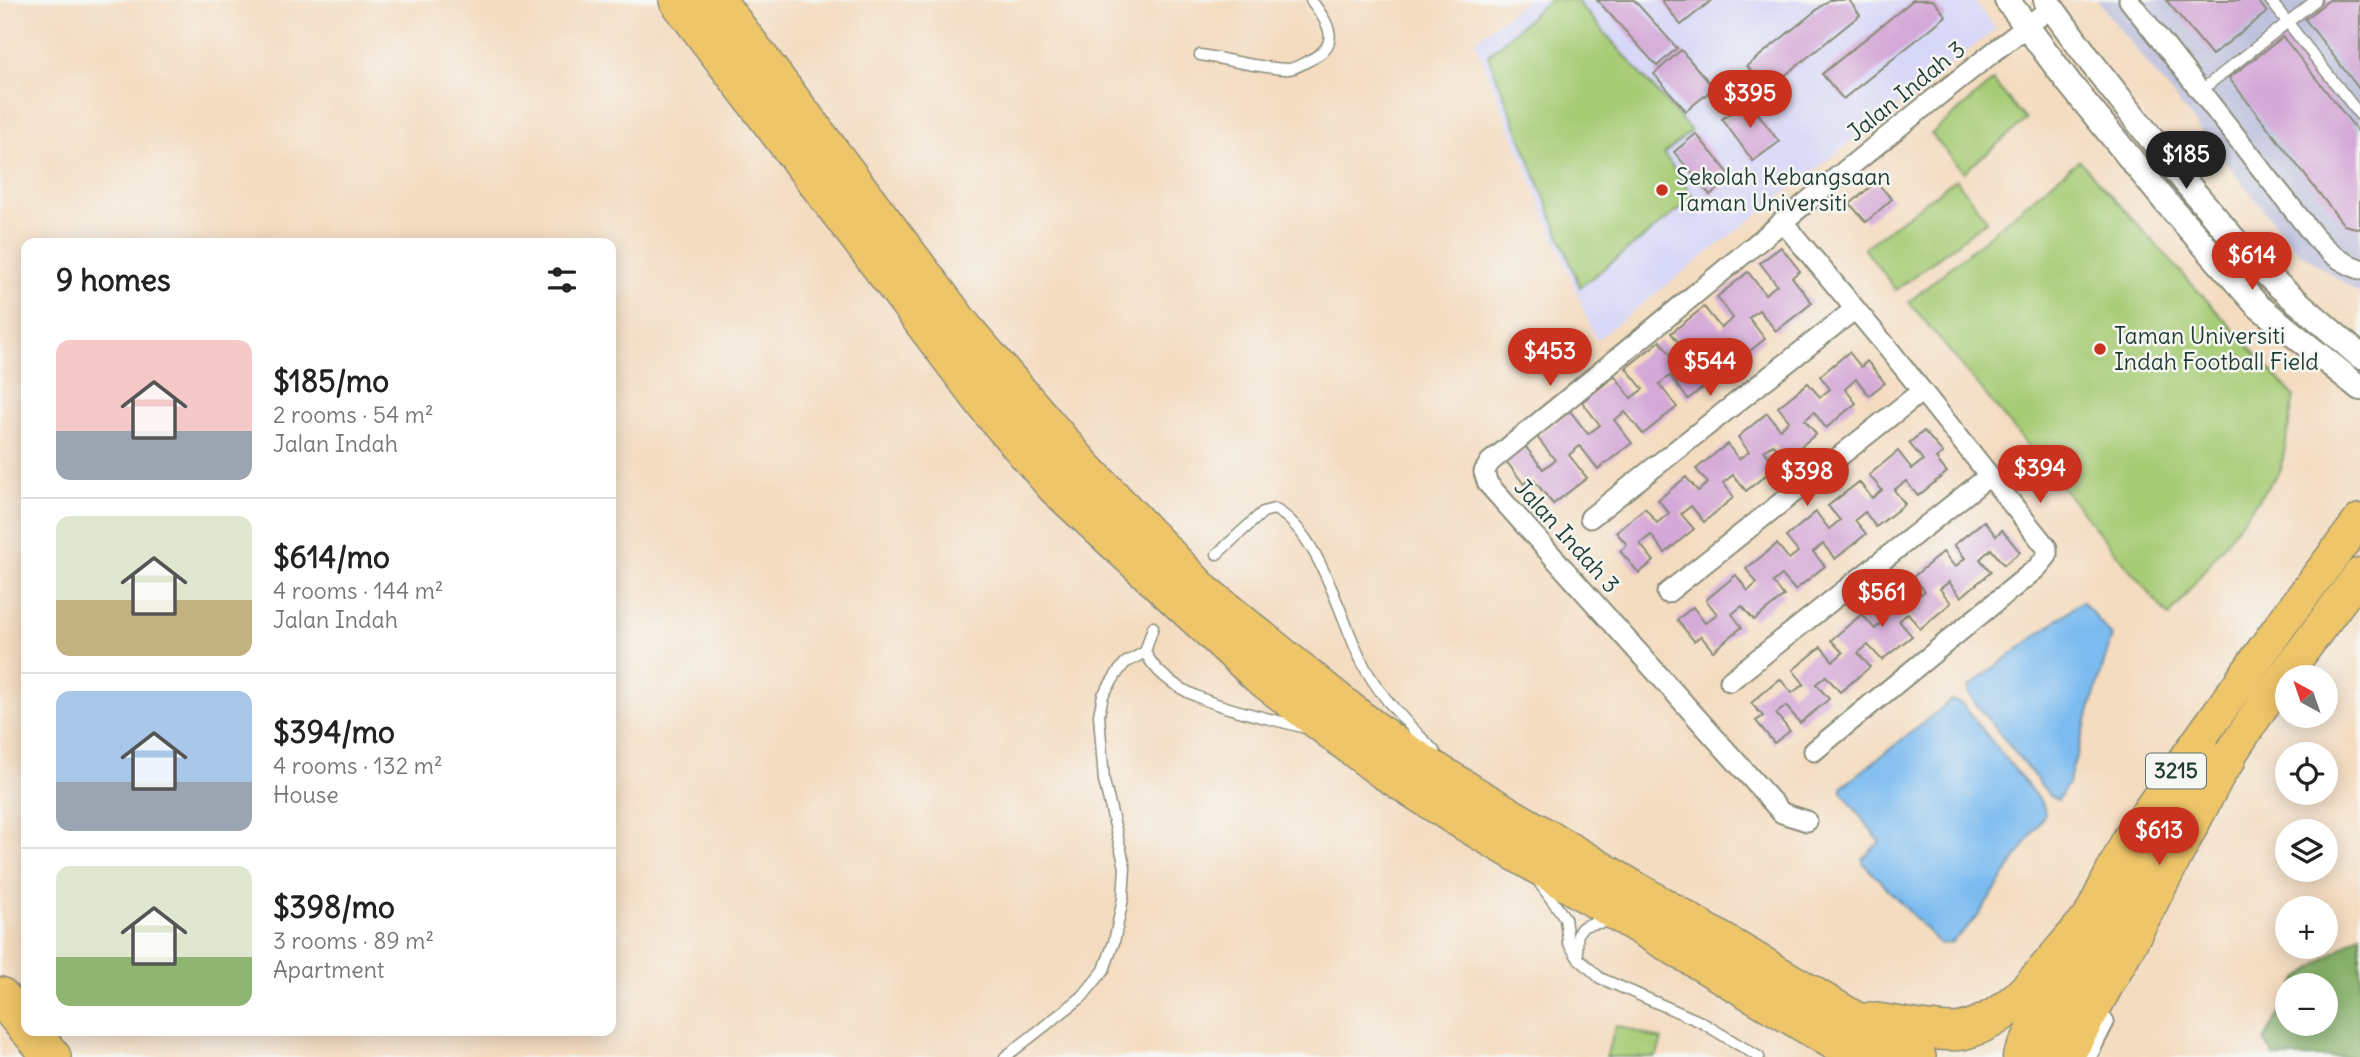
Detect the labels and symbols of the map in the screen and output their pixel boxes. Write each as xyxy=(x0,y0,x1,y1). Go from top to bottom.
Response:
street label: Jalan Indah 3 xyxy=(1841,34,1971,147)
pin: $395 xyxy=(1709,71,1791,130)
pin: $185 xyxy=(2145,132,2227,191)
place label: Sekolah Kebangsaan Taman Universiti xyxy=(1676,162,1891,217)
marker: Sekolah Kebangsaan Taman Universiti xyxy=(1654,182,1670,198)
pin: $614 xyxy=(2211,232,2293,292)
place label: Taman Universiti Indah Football Field xyxy=(2114,321,2319,376)
pin: $453 xyxy=(1509,328,1591,388)
pin: $544 xyxy=(1669,338,1751,398)
marker: Taman Universiti Indah Football Field xyxy=(2092,341,2108,357)
pin: $394 xyxy=(1999,446,2081,505)
pin: $398 xyxy=(1766,448,1848,508)
street label: Jalan Indah 3 xyxy=(1509,473,1626,599)
pin: $561 xyxy=(1841,570,1923,629)
north arrow xyxy=(2275,665,2338,728)
road number: 3215 xyxy=(2146,754,2206,788)
pin: $613 xyxy=(2118,808,2200,867)

